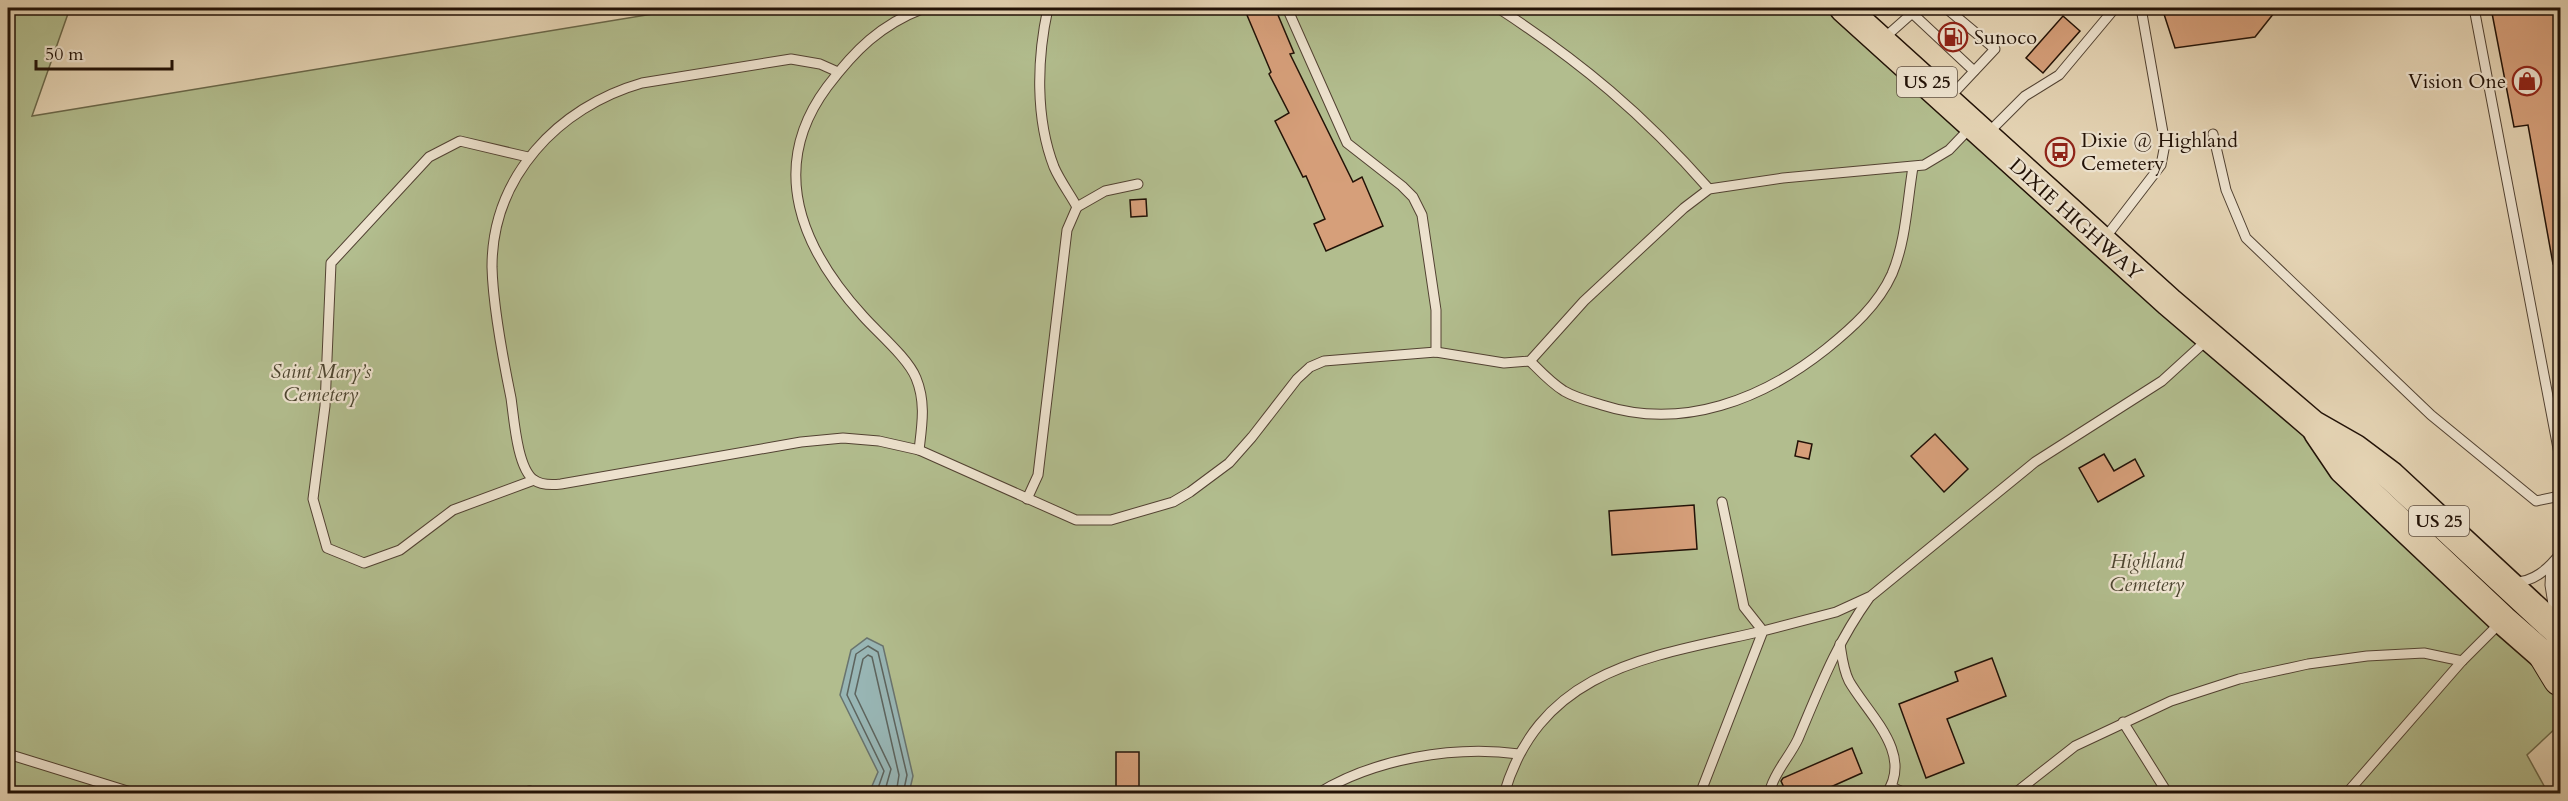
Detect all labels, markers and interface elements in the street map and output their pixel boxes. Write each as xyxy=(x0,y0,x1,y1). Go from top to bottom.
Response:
fuel station icon: Sunoco xyxy=(1937,21,1969,53)
place label: Sunoco xyxy=(1974,24,2037,51)
scale bar xyxy=(36,33,172,71)
text: 50 m xyxy=(45,42,84,67)
shop icon: Vision One xyxy=(2511,65,2543,97)
road number: US 25 xyxy=(1897,67,1957,97)
place label: Vision One xyxy=(2408,68,2506,95)
place label: Dixie @ Highland Cemetery xyxy=(2081,127,2238,177)
bus stop icon: Dixie @ Highland Cemetery xyxy=(2044,136,2076,168)
street label: DIXIE HIGHWAY xyxy=(2003,152,2148,287)
park label: Saint Mary’s Cemetery xyxy=(271,358,372,408)
road number: US 25 xyxy=(2409,506,2469,536)
park label: Highland Cemetery xyxy=(2109,548,2185,598)

